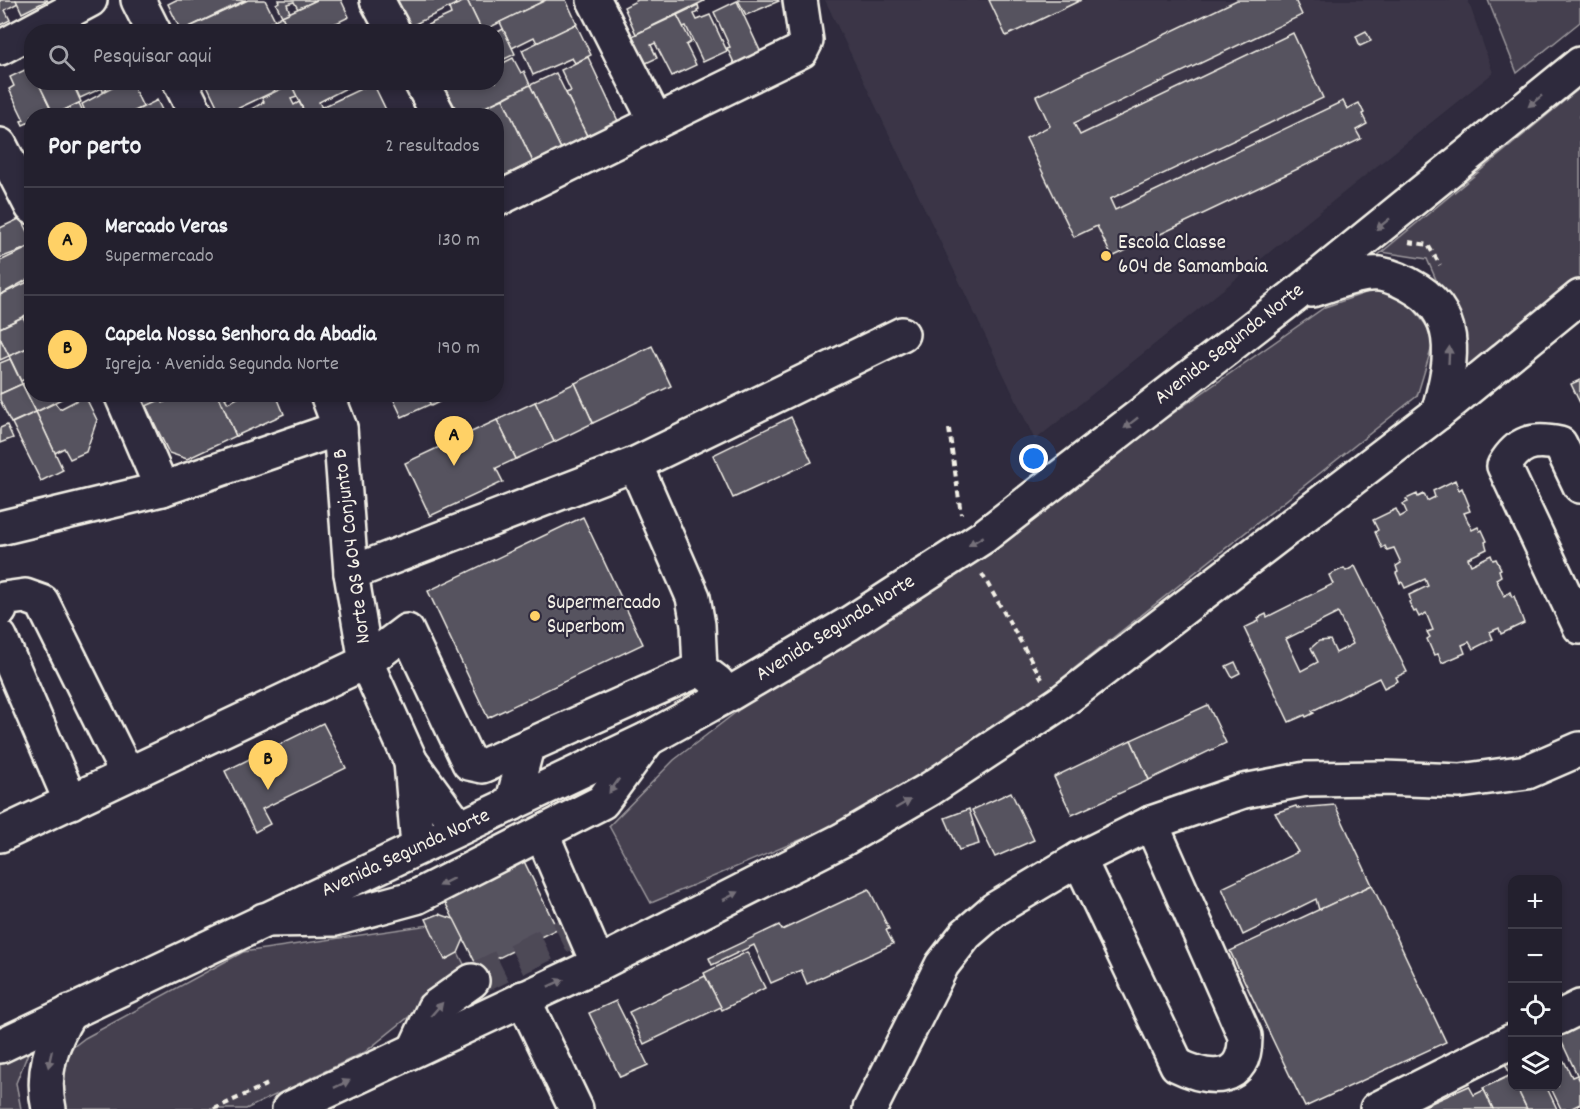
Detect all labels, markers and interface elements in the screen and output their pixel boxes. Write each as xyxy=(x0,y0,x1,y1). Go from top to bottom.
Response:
search box xyxy=(24,24,504,90)
icon: search xyxy=(45,41,78,74)
text: Pesquisar aqui xyxy=(93,42,212,73)
one-way arrow xyxy=(1527,94,1542,107)
text: Por perto xyxy=(48,129,141,166)
text: 2 resultados xyxy=(385,133,480,161)
text: Mercado Veras xyxy=(105,212,228,243)
one-way arrow xyxy=(1375,217,1391,230)
text: A xyxy=(62,227,73,255)
text: 130 m xyxy=(438,227,480,255)
place label: Escola Classe 604 de Samambaia xyxy=(1118,229,1269,283)
text: Supermercado xyxy=(105,243,214,271)
marker: Escola Classe 604 de Samambaia xyxy=(1099,249,1113,263)
street label: Avenida Segunda Norte xyxy=(1149,277,1311,413)
text: Capela Nossa Senhora da Abadia xyxy=(105,320,376,351)
text: B xyxy=(63,335,72,363)
text: 190 m xyxy=(437,335,480,363)
one-way arrow xyxy=(1445,346,1454,365)
text: Igreja · Avenida Segunda Norte xyxy=(105,351,339,379)
pin: A xyxy=(434,416,474,466)
one-way arrow xyxy=(1123,416,1139,429)
your location xyxy=(1019,444,1048,473)
street label: Norte QS 604 Conjunto B xyxy=(326,447,380,645)
one-way arrow xyxy=(967,536,984,546)
street label: Avenida Segunda Norte xyxy=(750,568,922,690)
place label: Supermercado Superbom xyxy=(547,589,661,643)
marker: Supermercado Superbom xyxy=(528,609,542,623)
pin: B xyxy=(248,740,288,790)
one-way arrow xyxy=(608,778,620,794)
one-way arrow xyxy=(895,799,912,809)
street label: Avenida Segunda Norte xyxy=(317,802,495,906)
map controls xyxy=(1508,875,1562,1091)
button: + xyxy=(1508,875,1562,929)
one-way arrow xyxy=(437,877,454,887)
one-way arrow xyxy=(723,891,740,901)
button: − xyxy=(1508,929,1562,983)
one-way arrow xyxy=(548,978,565,987)
button: locate xyxy=(1508,983,1562,1037)
one-way arrow xyxy=(430,1001,443,1017)
button: layers xyxy=(1508,1037,1562,1091)
one-way arrow xyxy=(44,1050,54,1068)
one-way arrow xyxy=(334,1079,351,1088)

